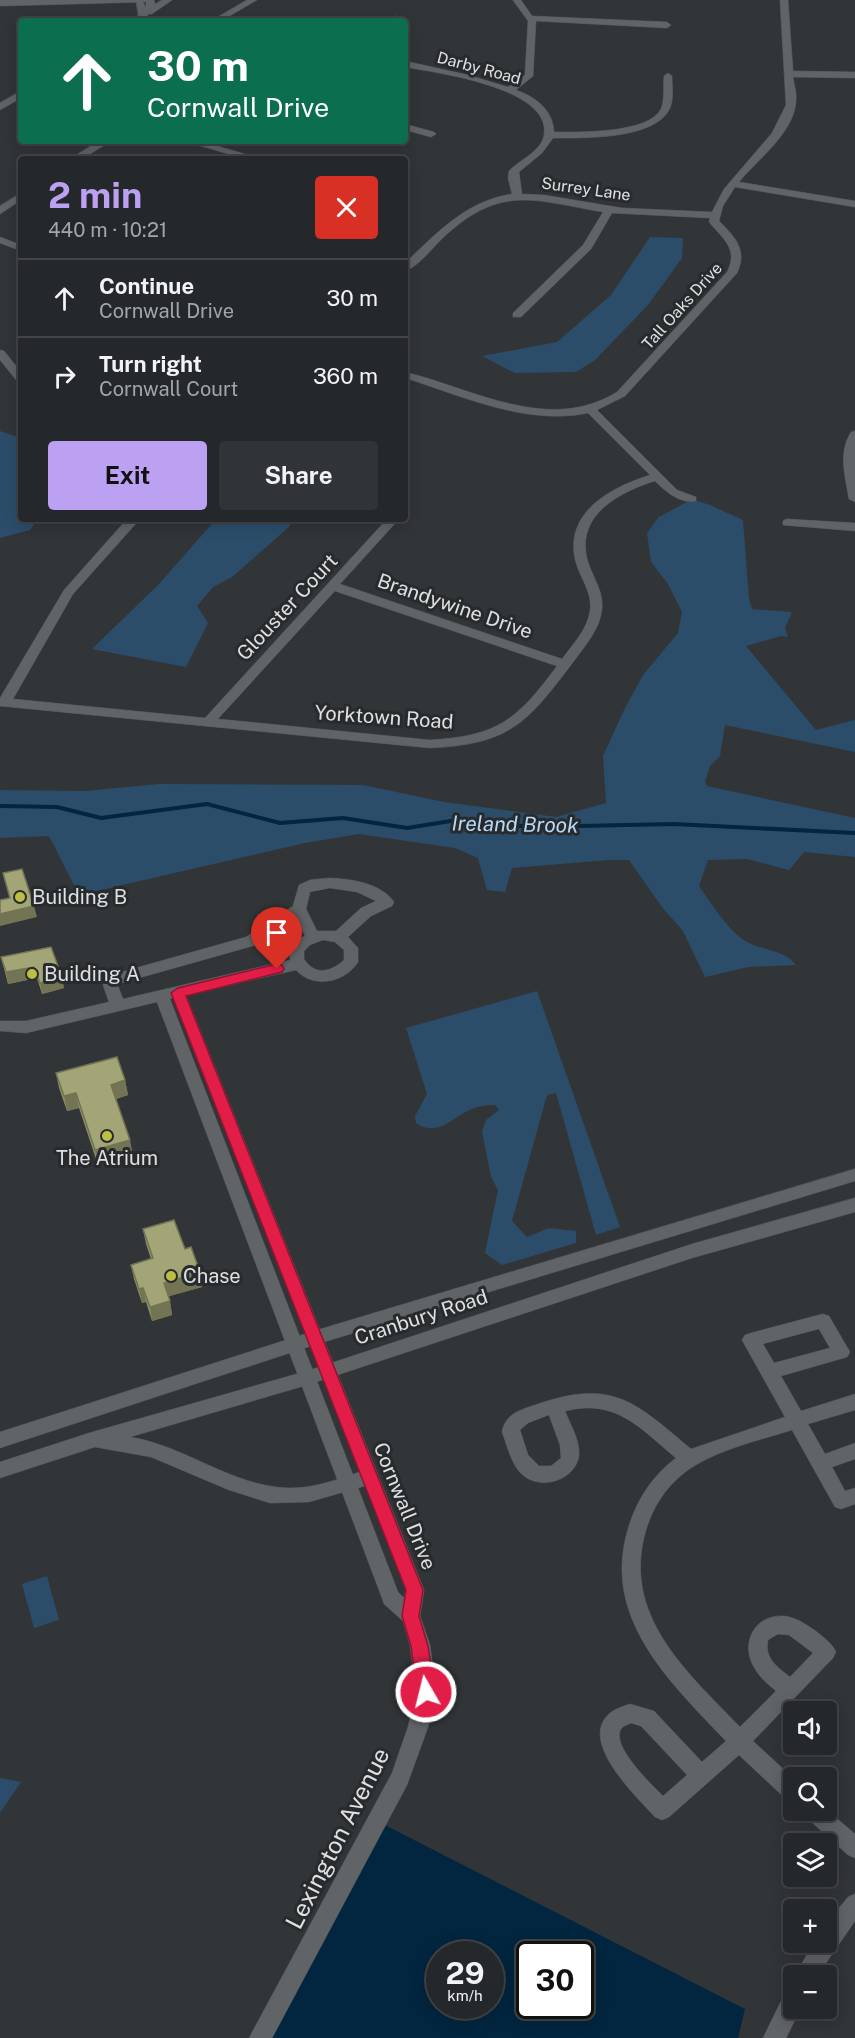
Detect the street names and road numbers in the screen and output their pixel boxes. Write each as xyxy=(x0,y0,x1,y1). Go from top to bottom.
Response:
street label: Darby Road xyxy=(435,48,523,88)
street label: Surrey Lane xyxy=(540,173,632,205)
street label: Tall Oaks Drive xyxy=(638,259,726,353)
street label: Glouster Court xyxy=(232,549,342,665)
street label: Brandywine Drive xyxy=(374,568,536,644)
street label: Yorktown Road xyxy=(314,700,454,734)
street label: Cranbury Road xyxy=(351,1284,491,1350)
street label: Cornwall Drive xyxy=(369,1439,441,1573)
street label: Lexington Avenue xyxy=(279,1743,395,1933)

